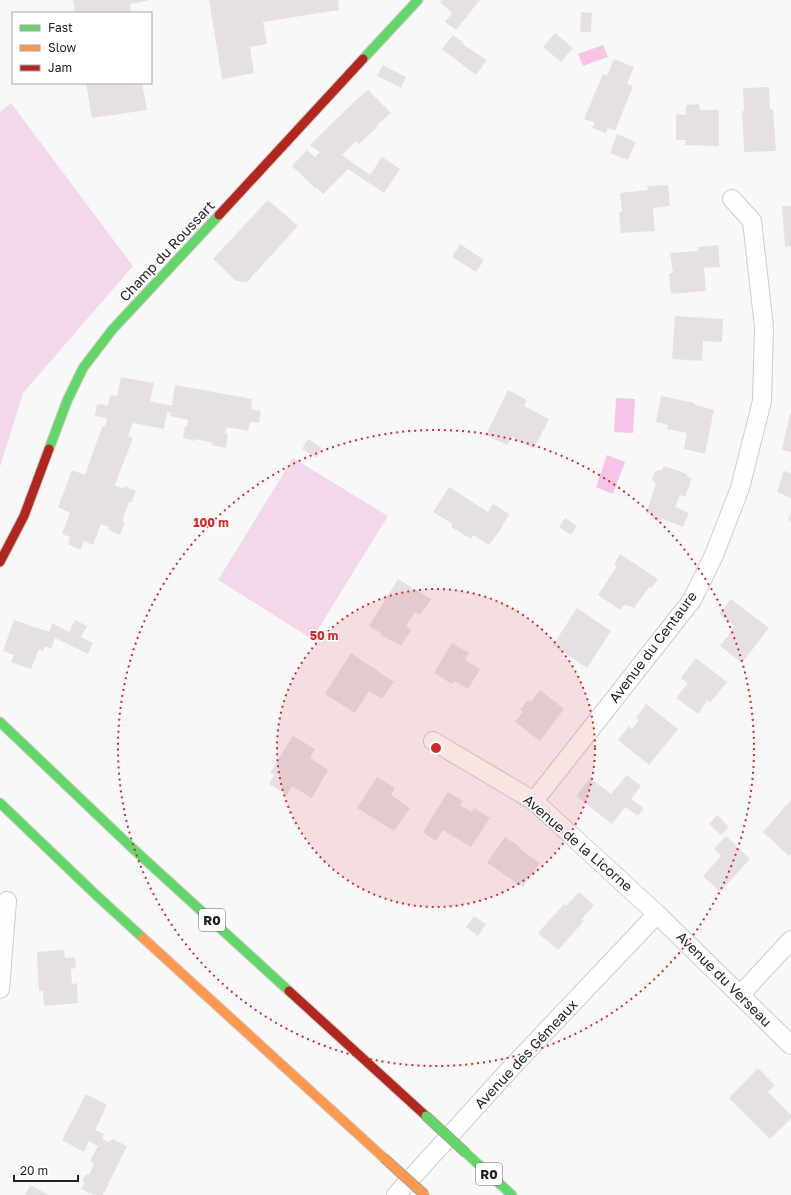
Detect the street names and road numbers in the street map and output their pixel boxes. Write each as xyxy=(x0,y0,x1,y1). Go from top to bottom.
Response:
street label: Champ du Roussart xyxy=(116,197,218,305)
street label: Avenue du Centaure xyxy=(605,588,700,706)
street label: Avenue de la Licorne xyxy=(520,791,636,895)
road number: R0 xyxy=(199,909,225,931)
street label: Avenue du Verseau xyxy=(673,928,775,1030)
street label: Avenue des Gémeaux xyxy=(471,995,581,1112)
road number: R0 xyxy=(476,1163,502,1185)

